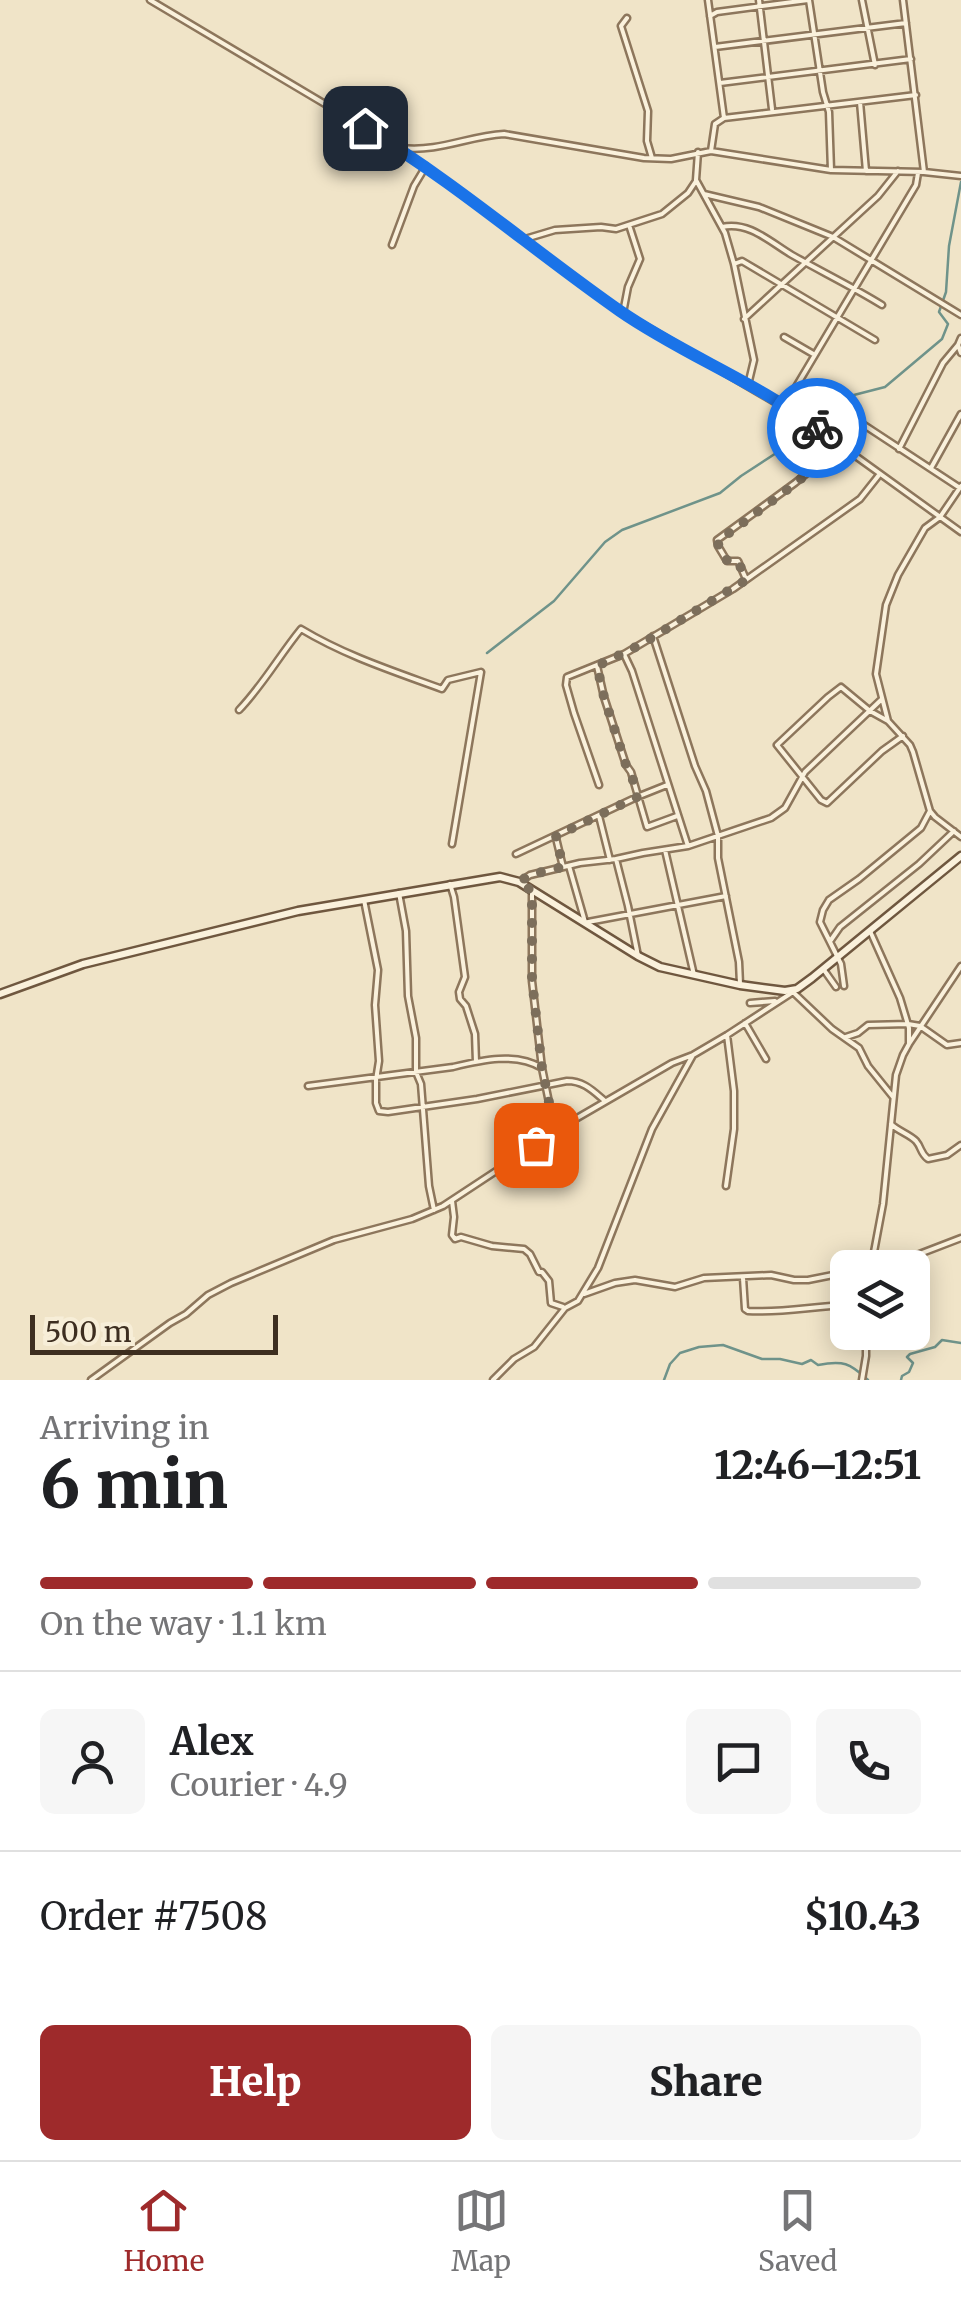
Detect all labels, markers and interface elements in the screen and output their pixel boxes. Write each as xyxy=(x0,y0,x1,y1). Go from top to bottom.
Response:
pin xyxy=(323,86,408,171)
icon: home xyxy=(338,101,393,156)
courier xyxy=(767,378,867,478)
icon: bike xyxy=(790,401,845,456)
pin xyxy=(494,1103,579,1188)
icon: bag xyxy=(509,1118,564,1173)
map controls xyxy=(830,1250,930,1350)
button: layers xyxy=(830,1250,930,1350)
scale bar xyxy=(30,1310,278,1354)
text: 500 m xyxy=(45,1314,132,1350)
text: Arriving in xyxy=(40,1408,209,1448)
text: 12:46–12:51 xyxy=(714,1442,921,1489)
text: 6 min xyxy=(40,1444,228,1526)
text: On the way · 1.1 km xyxy=(40,1604,327,1644)
button: person xyxy=(40,1709,145,1814)
button: chat xyxy=(686,1709,791,1814)
button: phone xyxy=(816,1709,921,1814)
text: Alex xyxy=(170,1718,254,1765)
text: Courier · 4.9 xyxy=(170,1765,348,1805)
text: Order #7508 xyxy=(40,1893,268,1940)
text: $10.43 xyxy=(804,1893,921,1940)
button: Help xyxy=(40,2025,471,2140)
button: Share xyxy=(491,2025,921,2140)
tab: Home xyxy=(124,2183,204,2279)
tab: Map xyxy=(451,2183,511,2279)
tab: Saved xyxy=(758,2183,837,2279)

